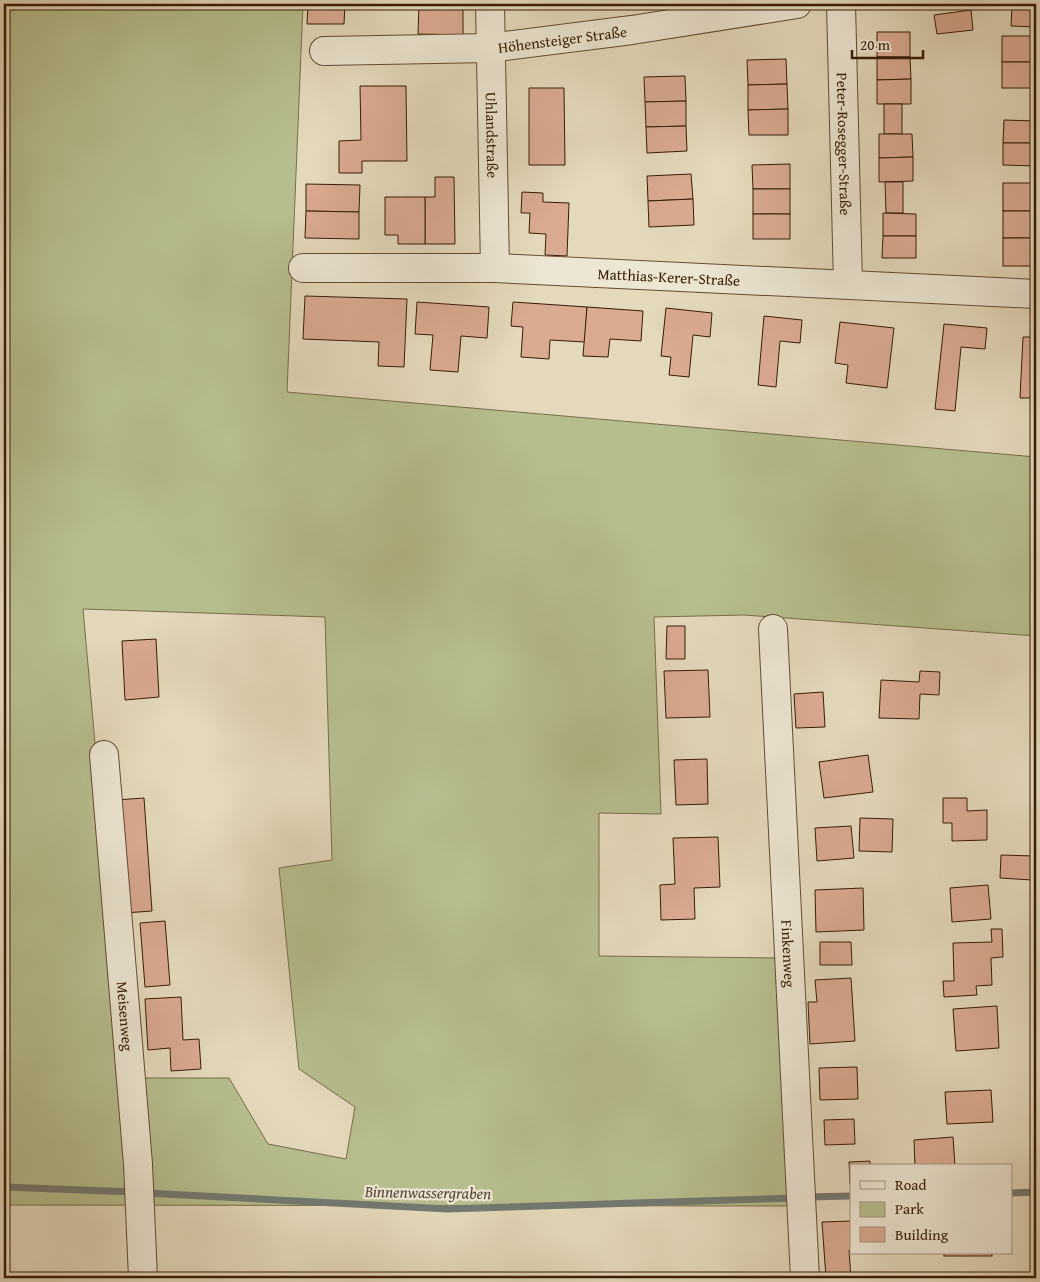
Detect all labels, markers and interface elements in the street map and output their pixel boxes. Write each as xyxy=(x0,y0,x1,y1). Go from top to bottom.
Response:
street label: Höhensteiger Straße xyxy=(497,20,628,57)
scale bar xyxy=(852,28,924,60)
text: 20 m xyxy=(860,34,891,55)
street label: Peter-Rosegger-Straße xyxy=(832,72,857,216)
street label: Uhlandstraße xyxy=(481,92,504,178)
street label: Matthias-Kerer-Straße xyxy=(597,262,741,290)
street label: Finkenweg xyxy=(777,919,801,988)
street label: Meisenweg xyxy=(112,980,139,1052)
legend xyxy=(850,1164,1012,1254)
text: Road xyxy=(895,1174,926,1195)
water label: Binnenwassergraben xyxy=(364,1179,491,1205)
text: Park xyxy=(895,1198,924,1219)
text: Building xyxy=(895,1224,949,1245)

